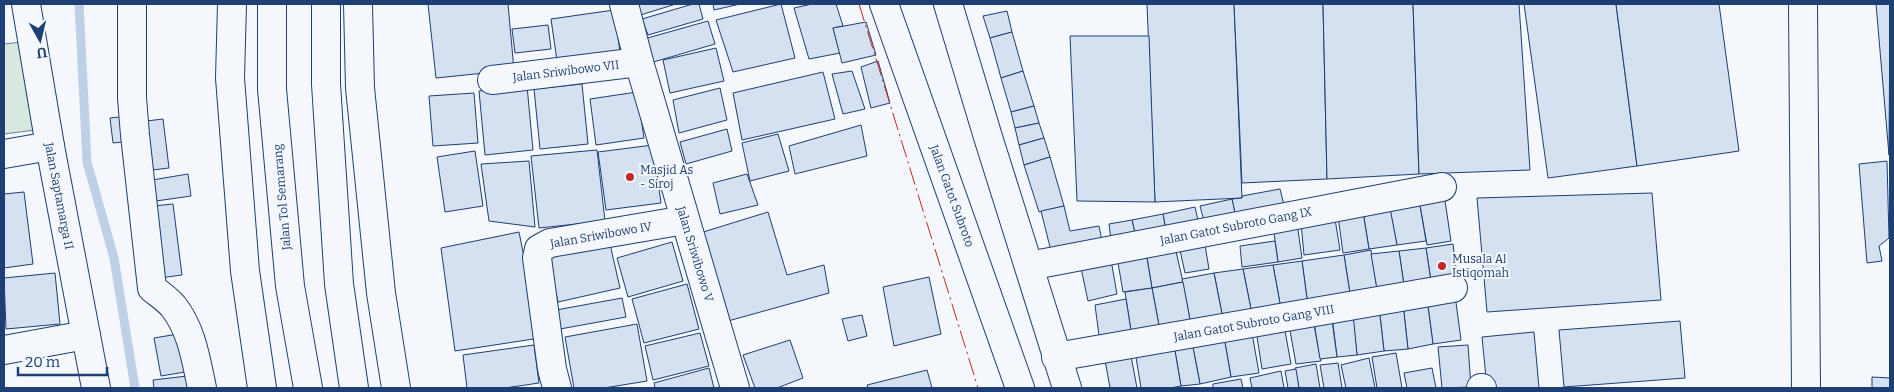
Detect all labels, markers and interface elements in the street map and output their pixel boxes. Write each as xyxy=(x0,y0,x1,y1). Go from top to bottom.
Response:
north arrow xyxy=(15,15,65,65)
text: U xyxy=(35,43,48,62)
street label: Jalan Sriwibowo VII xyxy=(511,58,620,85)
street label: Jalan Saptamarga II xyxy=(42,140,76,251)
street label: Jalan Gatot Subroto xyxy=(927,142,977,249)
street label: Jalan Tol Semarang xyxy=(270,143,294,252)
place label: Masjid As - Siroj xyxy=(640,163,693,191)
marker: Masjid As - Siroj xyxy=(624,171,636,183)
street label: Jalan Sriwibowo V xyxy=(674,204,716,304)
street label: Jalan Gatot Subroto Gang IX xyxy=(1158,204,1314,248)
street label: Jalan Sriwibowo IV xyxy=(548,219,654,251)
place label: Musala Al Istiqomah xyxy=(1452,252,1510,280)
marker: Musala Al Istiqomah xyxy=(1436,260,1448,272)
street label: Jalan Gatot Subroto Gang VIII xyxy=(1172,302,1335,344)
scale bar xyxy=(18,344,106,376)
text: 20 m xyxy=(25,353,61,371)

